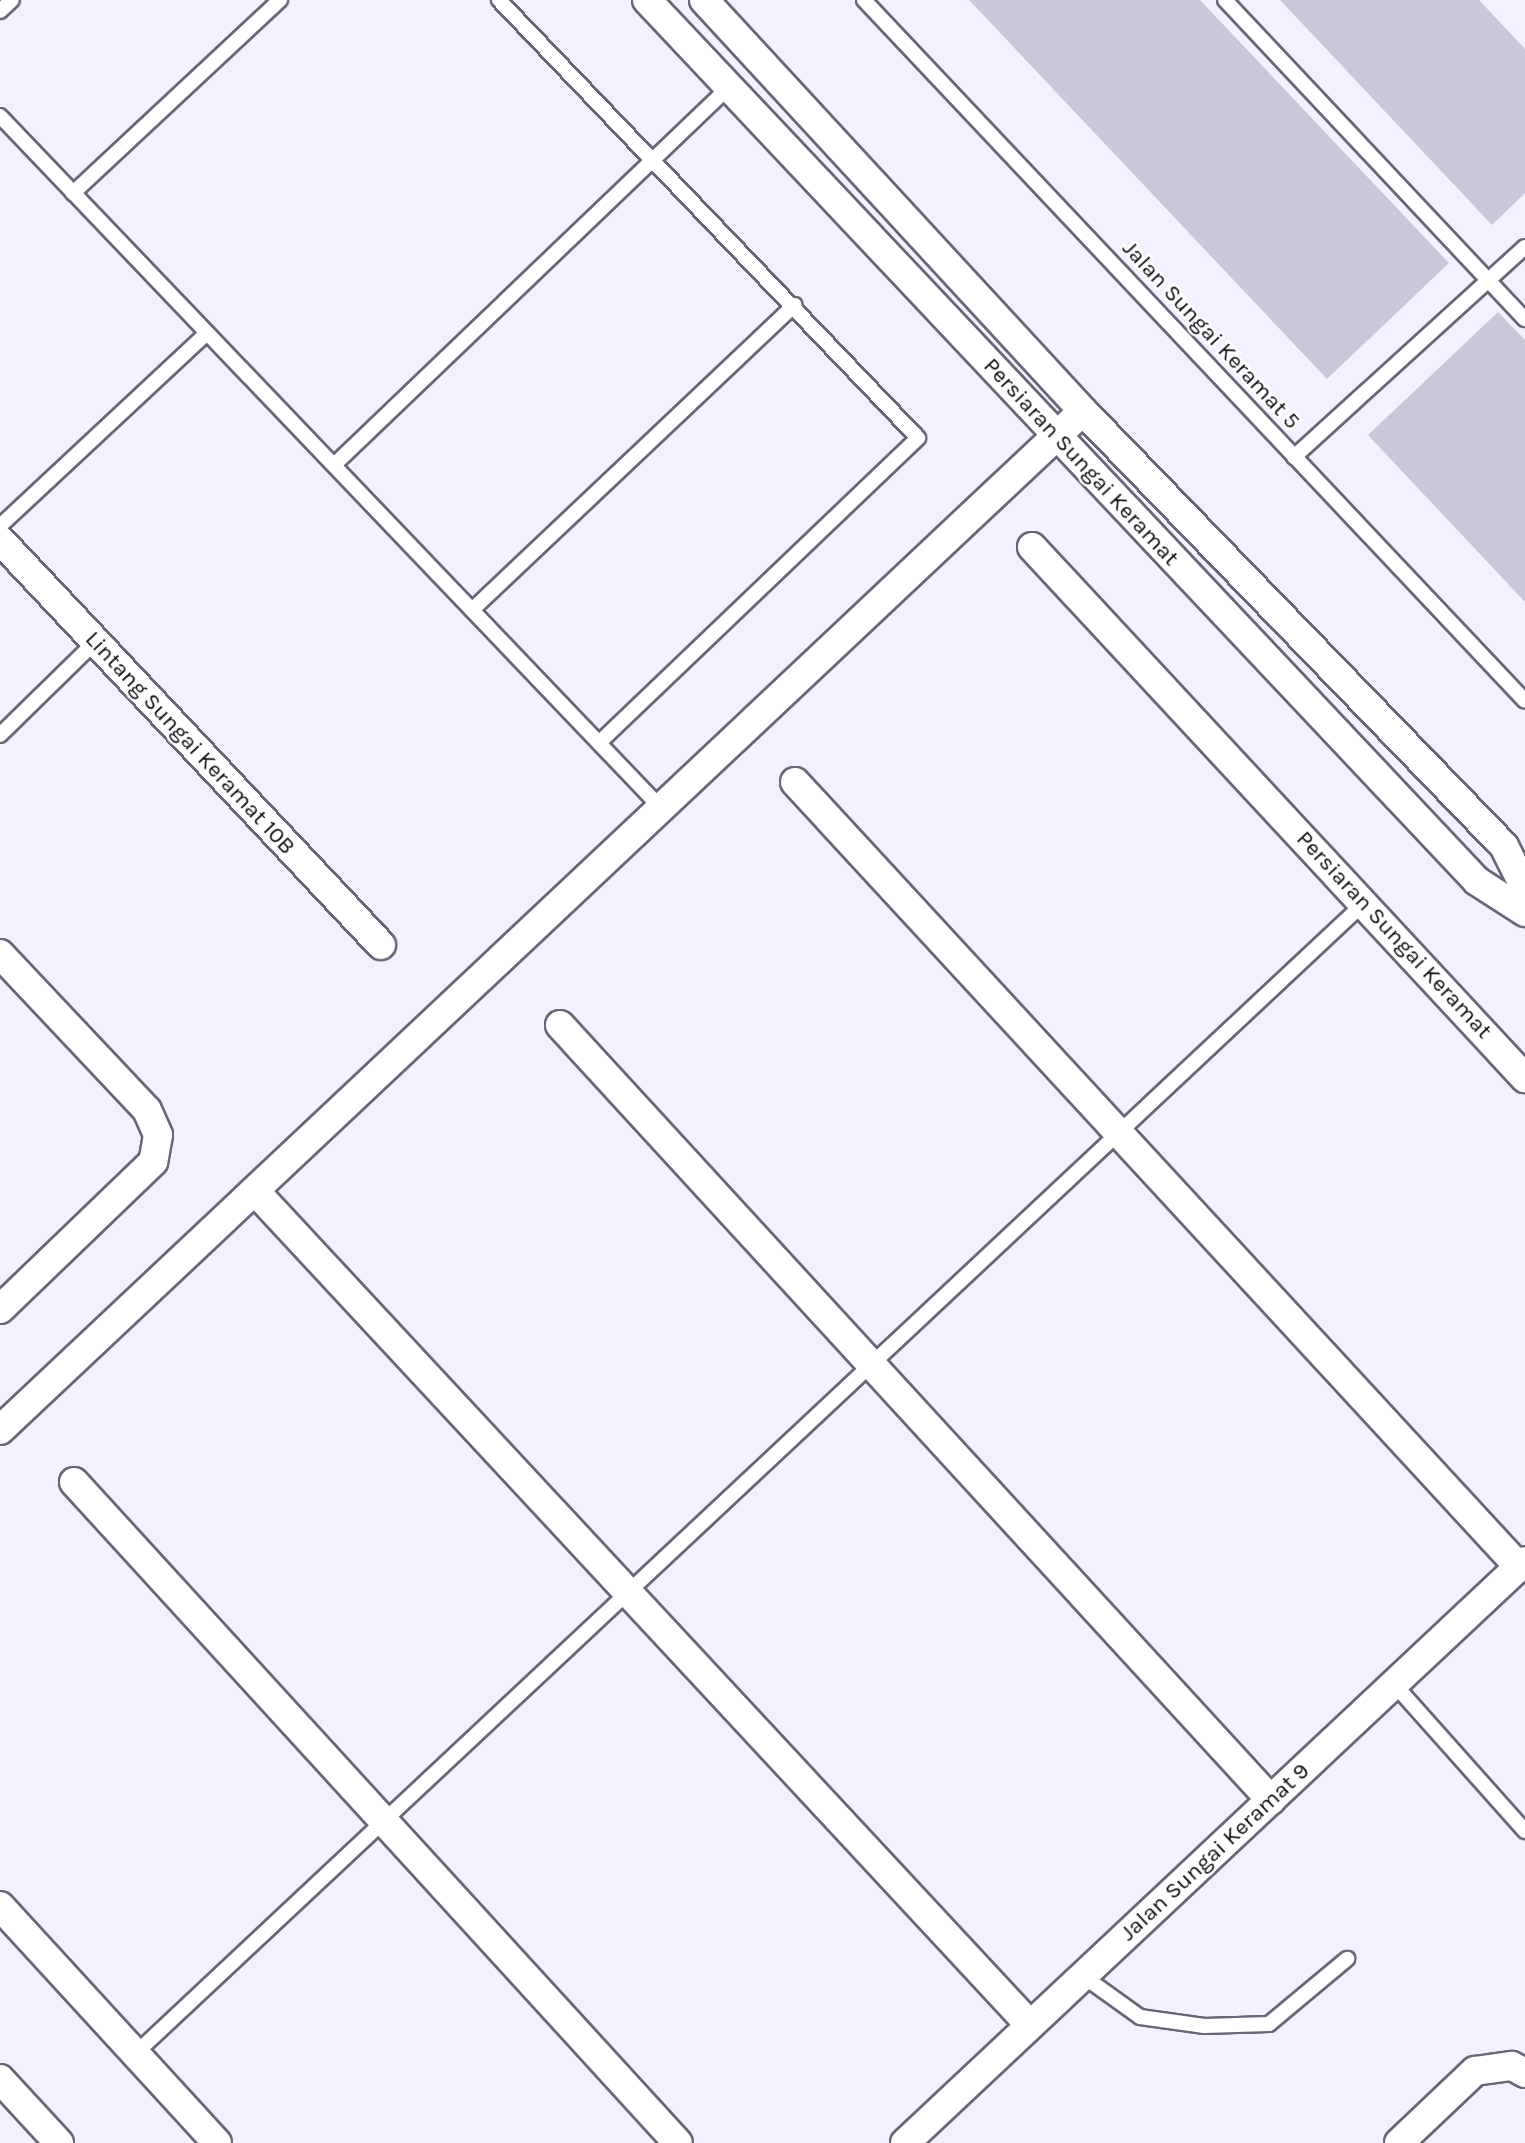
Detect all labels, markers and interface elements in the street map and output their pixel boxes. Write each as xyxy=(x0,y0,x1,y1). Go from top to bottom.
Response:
street label: Jalan Sungai Keramat 5 xyxy=(1116,235,1306,435)
street label: Persiaran Sungai Keramat xyxy=(977,352,1185,572)
street label: Lintang Sungai Keramat 10B xyxy=(79,626,301,860)
street label: Persiaran Sungai Keramat xyxy=(1290,825,1498,1045)
street label: Jalan Sungai Keramat 9 xyxy=(1115,1757,1315,1947)

